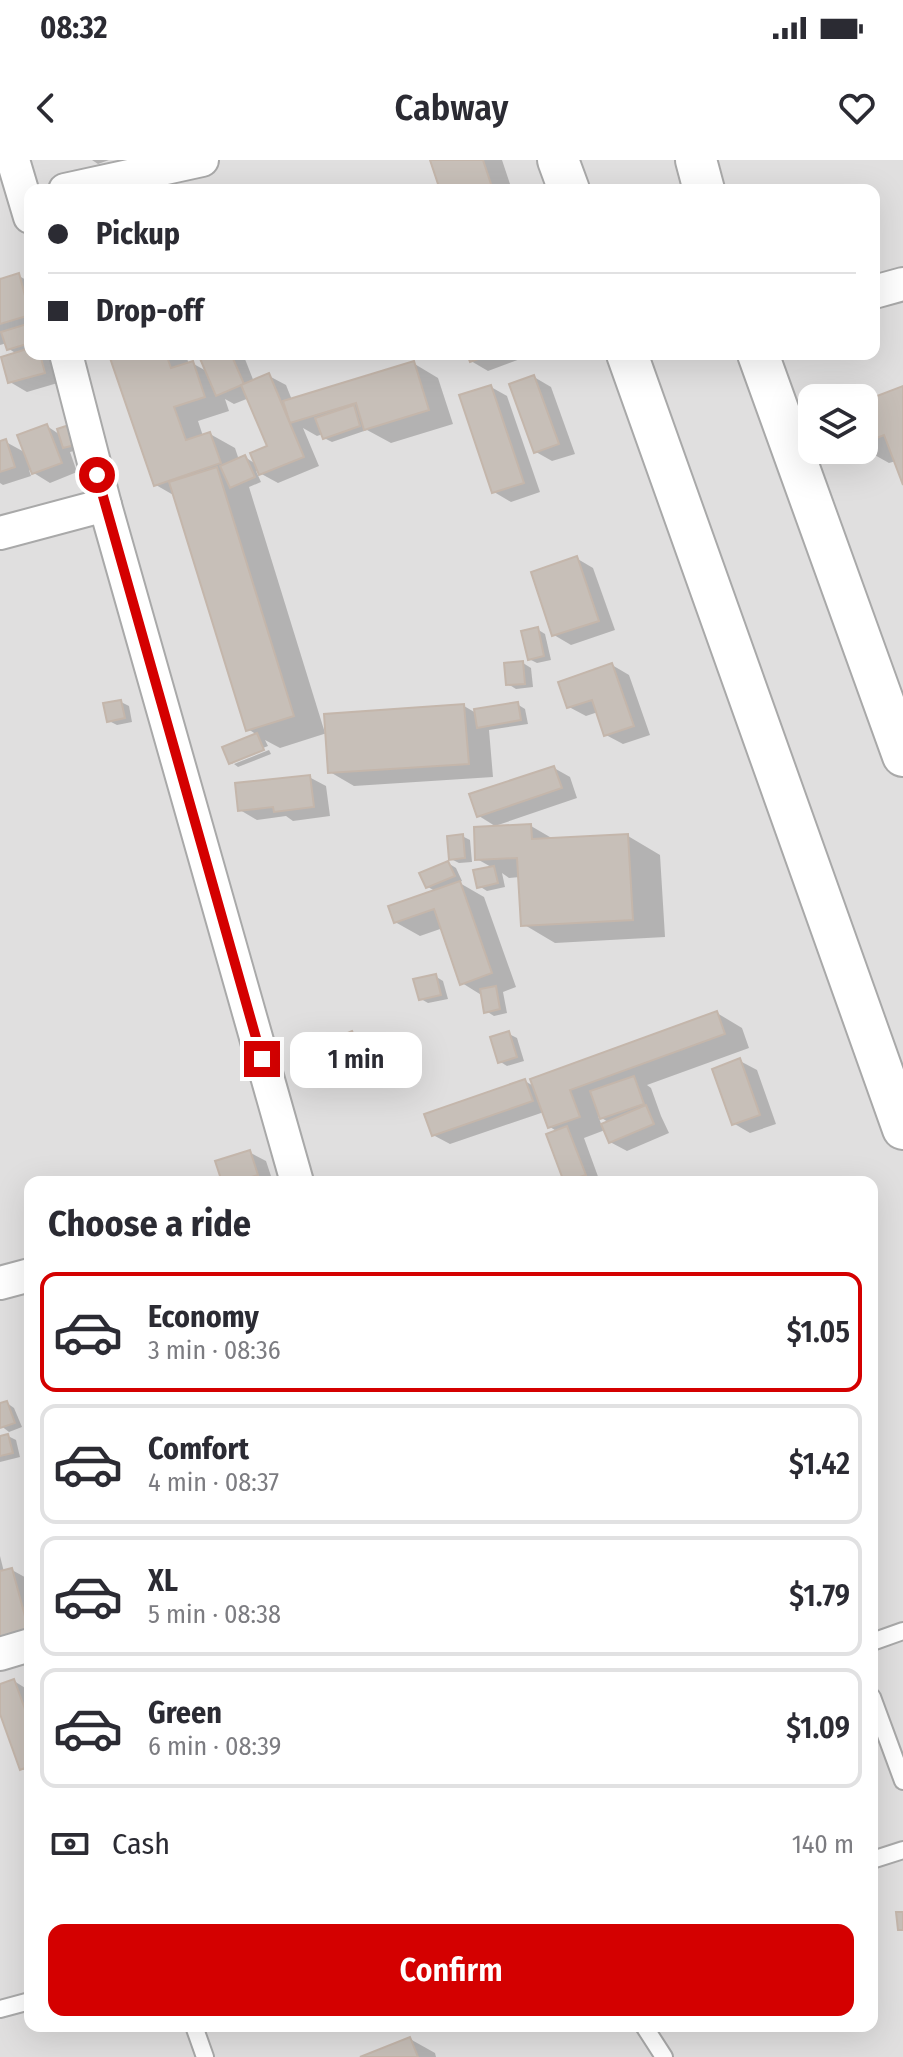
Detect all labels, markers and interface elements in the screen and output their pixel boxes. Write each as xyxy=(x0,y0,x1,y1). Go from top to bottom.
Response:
text: 08:32 xyxy=(40,10,107,46)
icon: back xyxy=(24,86,68,130)
text: Cabway xyxy=(395,86,508,130)
icon: heart xyxy=(835,86,879,130)
text: Pickup xyxy=(96,216,180,252)
text: Drop-off xyxy=(96,293,203,329)
map controls xyxy=(798,384,878,464)
button: layers xyxy=(798,384,878,464)
route start xyxy=(79,457,115,493)
callout: 1 min xyxy=(290,1031,422,1087)
route end xyxy=(244,1041,280,1077)
text: 1 min xyxy=(328,1044,384,1075)
text: Choose a ride xyxy=(48,1202,251,1246)
icon: car xyxy=(52,1296,124,1368)
text: Economy xyxy=(148,1299,259,1335)
text: $1.05 xyxy=(787,1314,850,1350)
text: 3 min · 08:36 xyxy=(148,1335,281,1366)
icon: car xyxy=(52,1428,124,1500)
text: Comfort xyxy=(148,1431,249,1467)
text: $1.42 xyxy=(789,1446,850,1482)
text: 4 min · 08:37 xyxy=(148,1467,279,1498)
icon: car xyxy=(52,1560,124,1632)
text: XL xyxy=(148,1563,178,1599)
text: $1.79 xyxy=(789,1578,850,1614)
text: 5 min · 08:38 xyxy=(148,1599,281,1630)
icon: car xyxy=(52,1692,124,1764)
text: Green xyxy=(148,1695,222,1731)
text: $1.09 xyxy=(786,1710,850,1746)
text: 6 min · 08:39 xyxy=(148,1731,281,1762)
icon: cash xyxy=(48,1822,92,1866)
text: Cash xyxy=(112,1826,170,1862)
text: 140 m xyxy=(792,1829,854,1860)
button: Confirm xyxy=(48,1924,854,2016)

